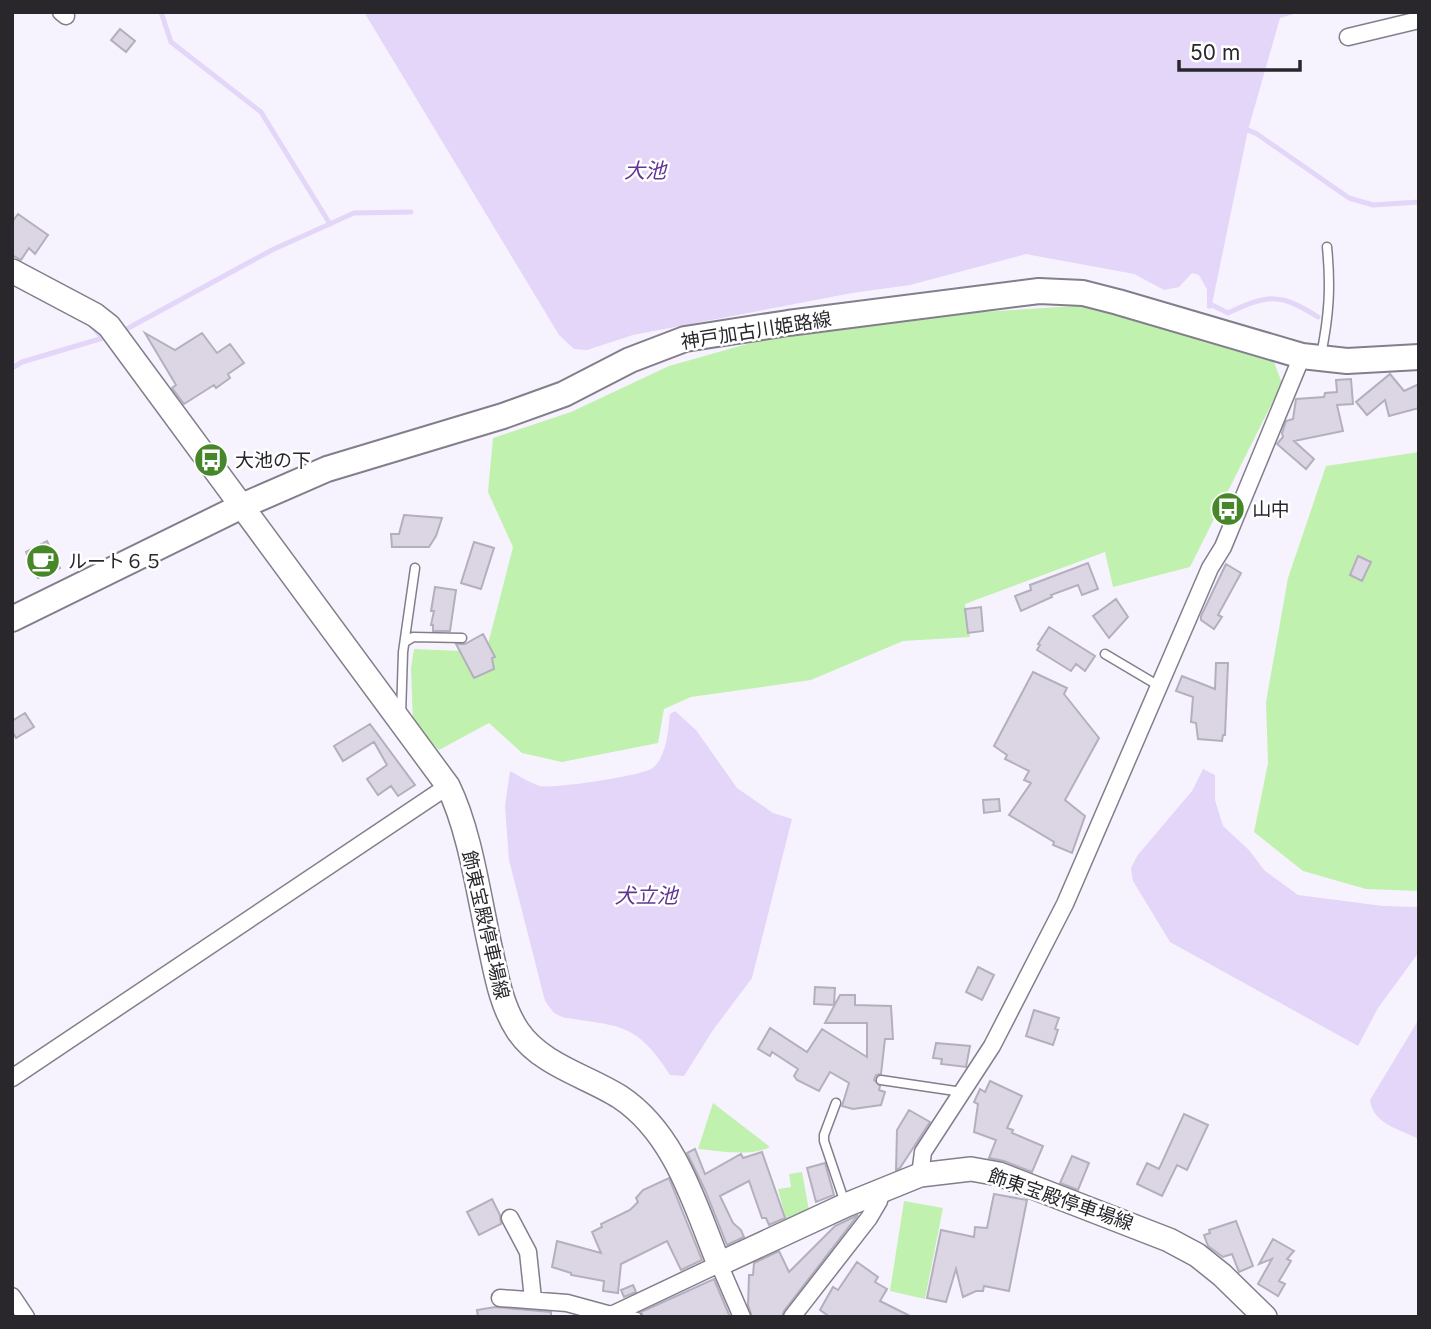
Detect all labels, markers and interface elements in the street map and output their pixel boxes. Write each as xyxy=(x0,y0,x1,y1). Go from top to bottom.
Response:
scale bar xyxy=(1179,28,1300,72)
text: 50 m xyxy=(1190,40,1240,65)
water label: 大池 xyxy=(624,158,668,183)
street label: 神戸加古川姫路線 xyxy=(679,307,833,354)
bus stop icon: 大池の下 xyxy=(192,441,230,479)
place label: 大池の下 xyxy=(235,449,311,472)
bus stop icon: 山中 xyxy=(1209,490,1247,528)
place label: 山中 xyxy=(1252,498,1290,521)
cafe icon: ルート６５ xyxy=(24,542,62,580)
place label: ルート６５ xyxy=(68,550,163,573)
street label: 飾東宝殿停車場線 xyxy=(457,848,514,1002)
water label: 犬立池 xyxy=(615,883,679,908)
street label: 飾東宝殿停車場線 xyxy=(985,1164,1136,1235)

